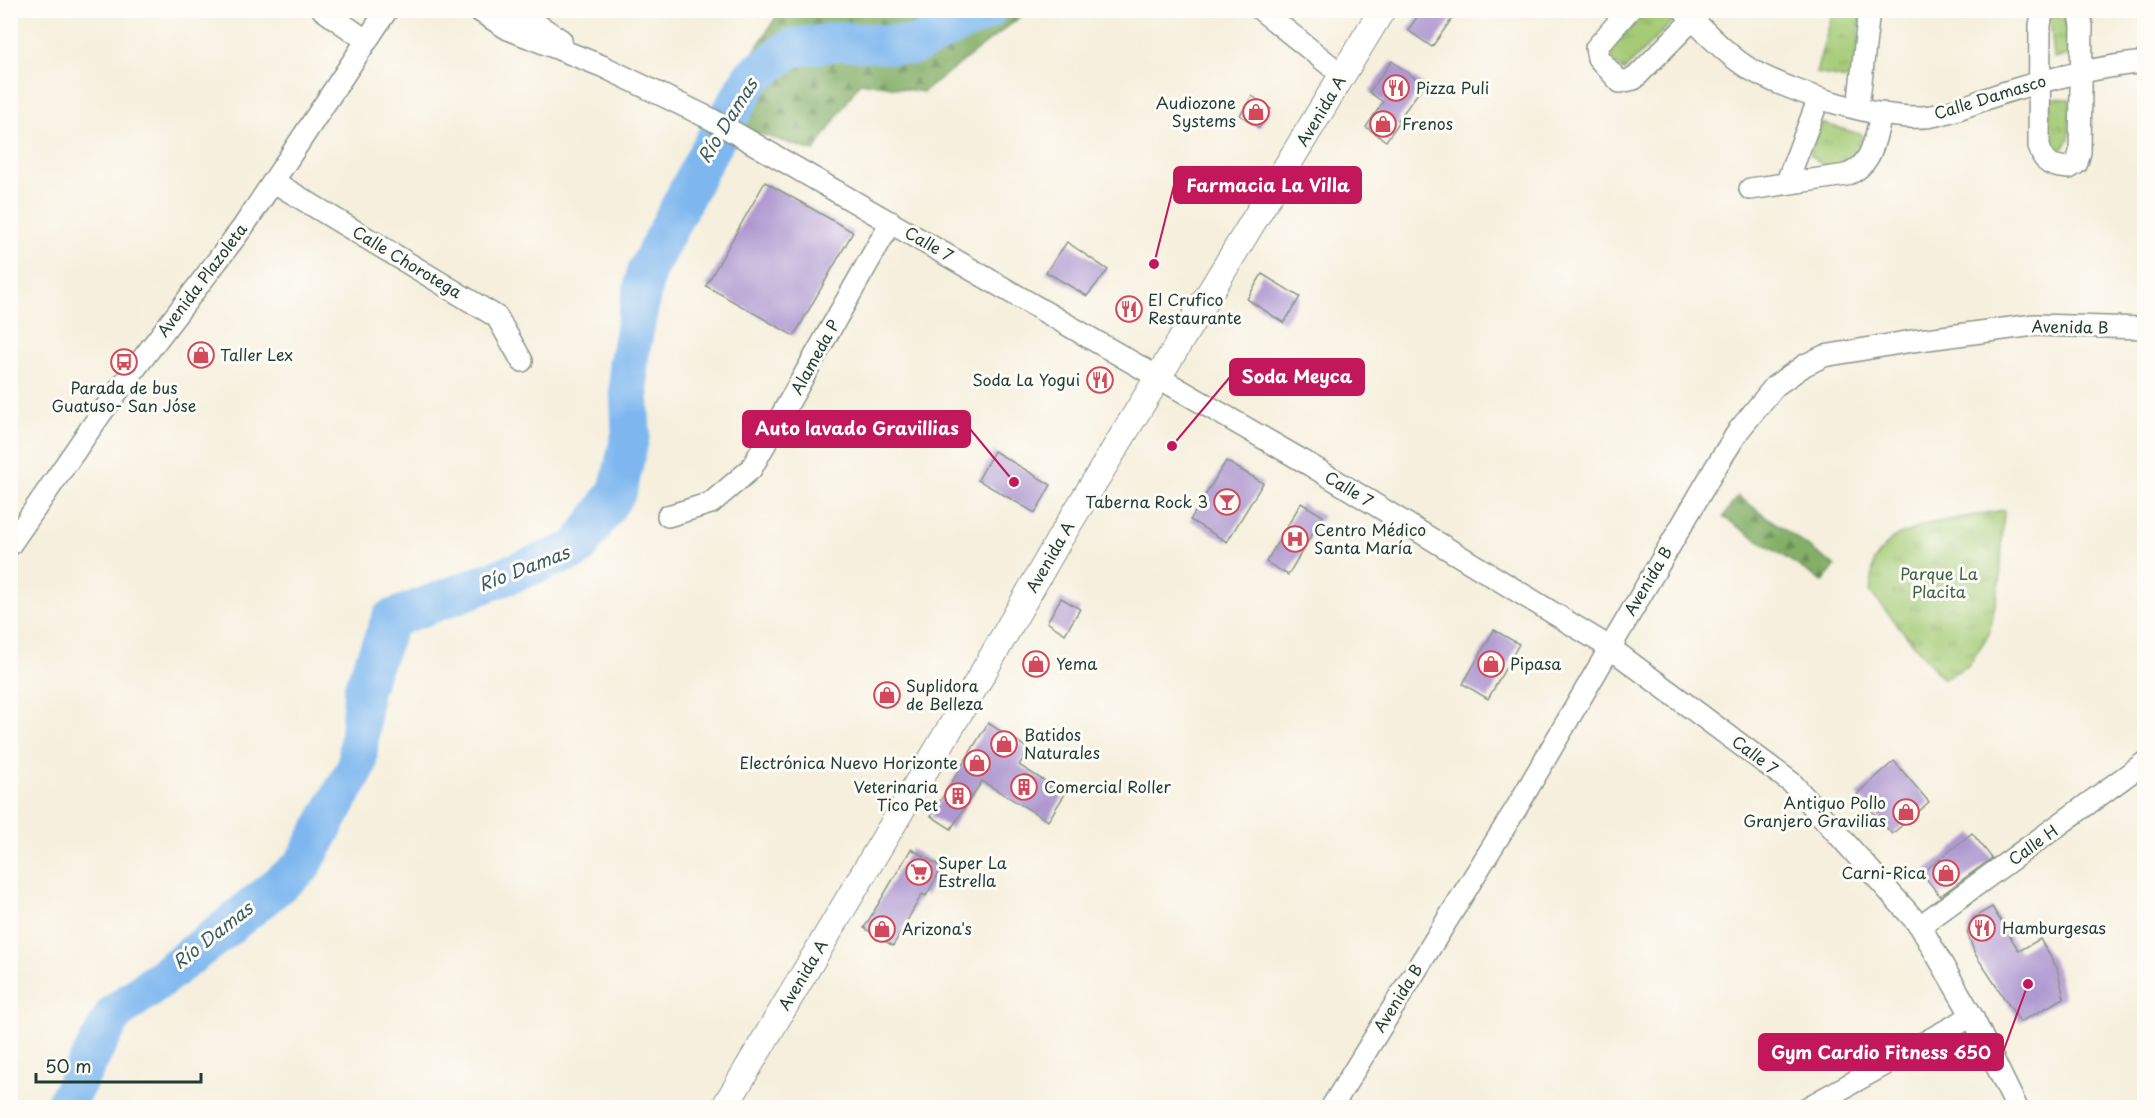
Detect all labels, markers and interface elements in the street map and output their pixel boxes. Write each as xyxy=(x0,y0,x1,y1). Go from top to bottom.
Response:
street label: Calle Damasco xyxy=(1931,68,2049,124)
water label: Río Damas xyxy=(690,71,764,168)
street label: Avenida A xyxy=(1290,71,1351,150)
restaurant icon: Pizza Puli xyxy=(1381,73,1411,103)
place label: Pizza Puli xyxy=(1416,75,1489,99)
place label: Audiozone Systems xyxy=(1156,90,1236,132)
shop icon: Audiozone Systems xyxy=(1241,97,1271,127)
shop icon: Frenos xyxy=(1368,109,1398,139)
place label: Frenos xyxy=(1402,111,1453,135)
callout: Farmacia La Villa xyxy=(1174,167,1361,203)
text: Farmacia La Villa xyxy=(1186,171,1350,198)
street label: Avenida Plazoleta xyxy=(150,218,252,341)
street label: Calle Chorotega xyxy=(348,219,467,303)
street label: Calle 7 xyxy=(901,220,958,267)
place label: El Crufico Restaurante xyxy=(1148,287,1242,329)
restaurant icon: El Crufico Restaurante xyxy=(1114,294,1144,324)
street label: Avenida B xyxy=(2032,313,2109,339)
street label: Alameda P xyxy=(784,315,845,398)
shop icon: Taller Lex xyxy=(186,340,216,370)
place label: Taller Lex xyxy=(220,342,293,366)
bus stop icon: Parada de bus Guatuso- San Jóse xyxy=(109,347,139,377)
callout: Soda Meyca xyxy=(1230,359,1364,395)
text: Soda Meyca xyxy=(1242,362,1353,389)
restaurant icon: Soda La Yogui xyxy=(1085,365,1115,395)
place label: Soda La Yogui xyxy=(972,367,1080,391)
place label: Parada de bus Guatuso- San Jóse xyxy=(52,375,196,417)
callout: Auto lavado Gravillias xyxy=(743,411,970,447)
text: Auto lavado Gravillias xyxy=(755,414,959,441)
street label: Calle 7 xyxy=(1321,464,1378,512)
bar icon: Taberna Rock 3 xyxy=(1212,487,1242,517)
place label: Taberna Rock 3 xyxy=(1085,489,1208,513)
street label: Avenida A xyxy=(1019,516,1079,597)
place label: Centro Médico Santa María xyxy=(1314,517,1426,559)
hospital icon: Centro Médico Santa María xyxy=(1280,524,1310,554)
water label: Río Damas xyxy=(474,537,574,597)
street label: Avenida B xyxy=(1617,541,1677,620)
park label: Parque La Placita xyxy=(1900,561,1978,603)
shop icon: Yema xyxy=(1021,649,1051,679)
shop icon: Pipasa xyxy=(1476,649,1506,679)
place label: Yema xyxy=(1056,651,1097,675)
place label: Pipasa xyxy=(1510,651,1561,675)
place label: Suplidora de Belleza xyxy=(906,673,983,715)
shop icon: Suplidora de Belleza xyxy=(872,680,902,710)
place label: Batidos Naturales xyxy=(1024,722,1100,764)
shop icon: Batidos Naturales xyxy=(989,729,1019,759)
street label: Calle 7 xyxy=(1727,729,1784,780)
shop icon: Electrónica Nuevo Horizonte xyxy=(962,748,992,778)
place label: Electrónica Nuevo Horizonte xyxy=(739,750,958,774)
building icon: Comercial Roller xyxy=(1009,772,1039,802)
place label: Veterinaria Tico Pet xyxy=(854,774,938,816)
place label: Comercial Roller xyxy=(1044,774,1171,798)
building icon: Veterinaria Tico Pet xyxy=(943,781,973,811)
place label: Antiguo Pollo Granjero Gravilias xyxy=(1743,790,1886,832)
shop icon: Antiguo Pollo Granjero Gravilias xyxy=(1891,797,1921,827)
street label: Calle H xyxy=(2003,818,2062,870)
place label: Super La Estrella xyxy=(938,850,1007,892)
supermarket icon: Super La Estrella xyxy=(904,857,934,887)
shop icon: Carni-Rica xyxy=(1931,858,1961,888)
place label: Carni-Rica xyxy=(1841,860,1926,884)
water label: Río Damas xyxy=(166,894,259,975)
restaurant icon: Hamburgesas xyxy=(1967,913,1997,943)
shop icon: Arizona's xyxy=(867,914,897,944)
place label: Hamburgesas xyxy=(2002,915,2106,939)
place label: Arizona's xyxy=(902,916,972,940)
street label: Avenida A xyxy=(772,935,833,1014)
street label: Avenida B xyxy=(1367,959,1428,1036)
callout: Gym Cardio Fitness 650 xyxy=(1759,1034,2003,1070)
text: Gym Cardio Fitness 650 xyxy=(1771,1038,1991,1065)
scale bar xyxy=(36,1046,201,1084)
text: 50 m xyxy=(45,1052,92,1079)

